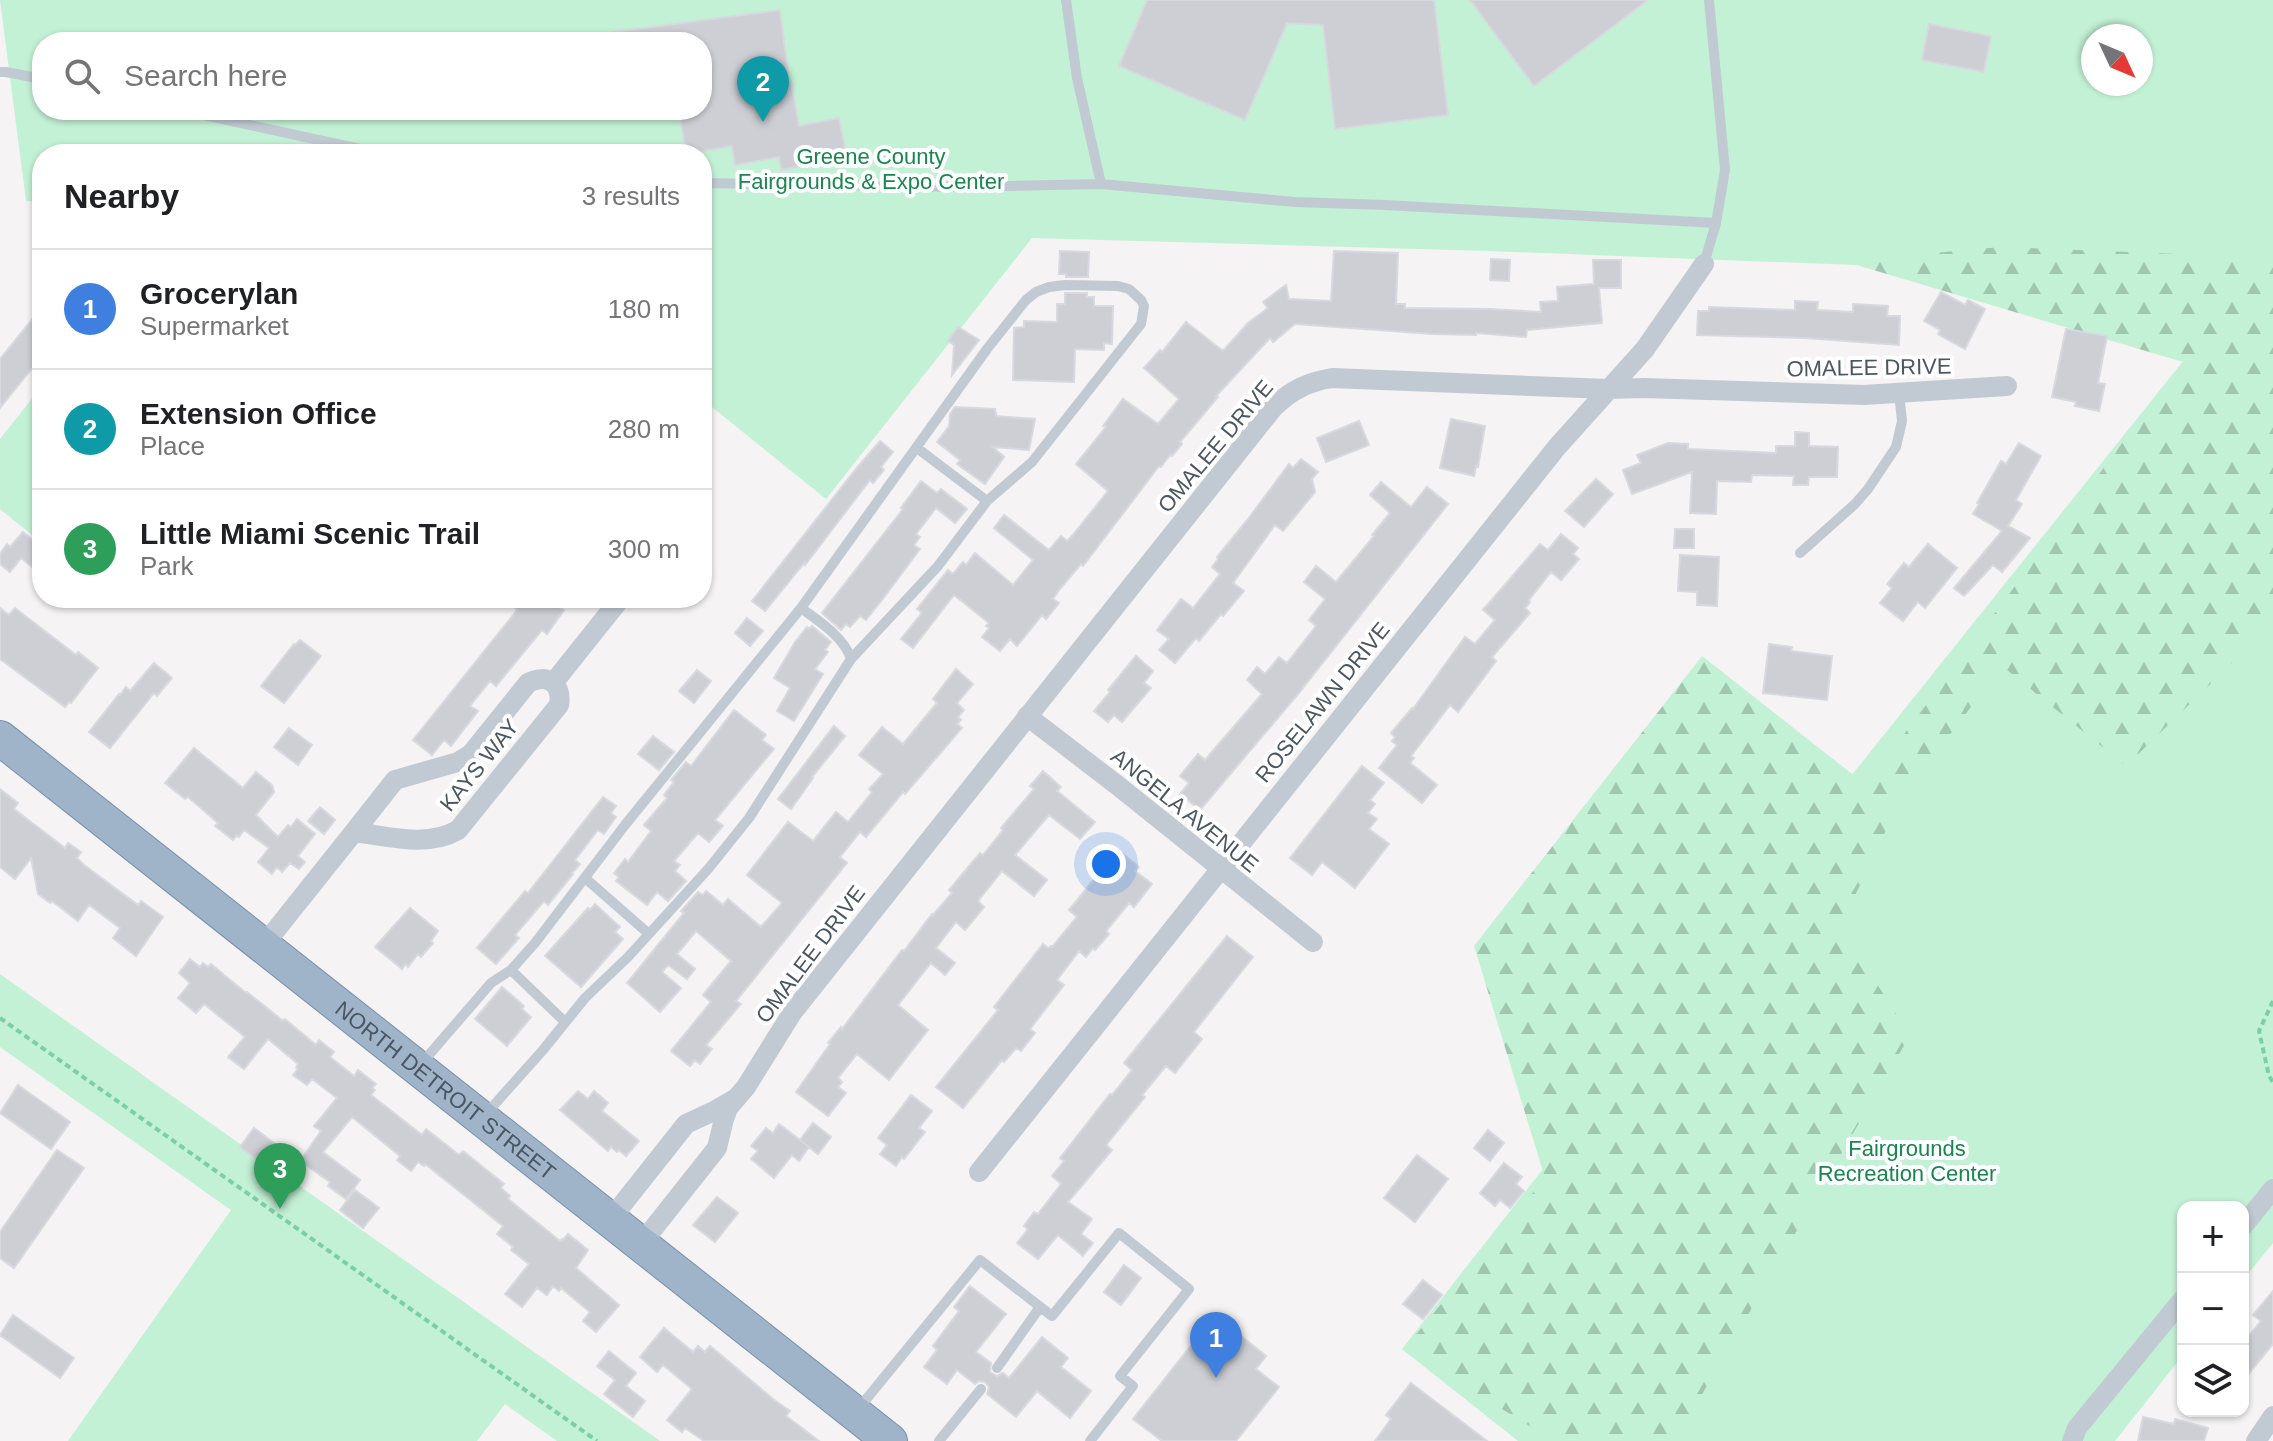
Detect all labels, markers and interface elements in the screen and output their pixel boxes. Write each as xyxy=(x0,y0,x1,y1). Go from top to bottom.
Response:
north arrow xyxy=(2081,24,2153,96)
search box xyxy=(32,32,712,120)
icon: search xyxy=(60,54,104,98)
pin: 2 xyxy=(737,56,789,122)
text: Search here xyxy=(124,59,287,92)
park label: Greene County Fairgrounds & Expo Center xyxy=(738,144,1004,194)
text: Nearby xyxy=(64,177,179,215)
text: 3 results xyxy=(582,181,680,211)
text: Grocerylan xyxy=(140,277,298,310)
text: 1 xyxy=(83,294,97,324)
text: 180 m xyxy=(608,294,680,324)
text: Supermarket xyxy=(140,311,289,341)
street label: OMALEE DRIVE xyxy=(1786,354,1952,381)
street label: OMALEE DRIVE xyxy=(1153,375,1278,518)
text: Extension Office xyxy=(140,397,377,430)
text: 2 xyxy=(83,414,97,444)
text: 280 m xyxy=(608,414,680,444)
text: Place xyxy=(140,431,205,461)
text: Little Miami Scenic Trail xyxy=(140,517,480,550)
text: 3 xyxy=(83,534,97,564)
text: 300 m xyxy=(608,534,680,564)
text: Park xyxy=(140,551,193,581)
street label: ROSELAWN DRIVE xyxy=(1250,617,1395,787)
street label: KAYS WAY xyxy=(435,714,524,816)
street label: ANGELA AVENUE xyxy=(1106,743,1263,877)
your location xyxy=(1086,844,1126,884)
street label: OMALEE DRIVE xyxy=(751,881,870,1028)
street label: NORTH DETROIT STREET xyxy=(330,996,560,1185)
park label: Fairgrounds Recreation Center xyxy=(1818,1136,1996,1186)
pin: 3 xyxy=(254,1143,306,1209)
map controls xyxy=(2177,1201,2249,1417)
button: + xyxy=(2177,1201,2249,1273)
button: − xyxy=(2177,1273,2249,1345)
pin: 1 xyxy=(1190,1312,1242,1378)
button: layers xyxy=(2177,1345,2249,1417)

